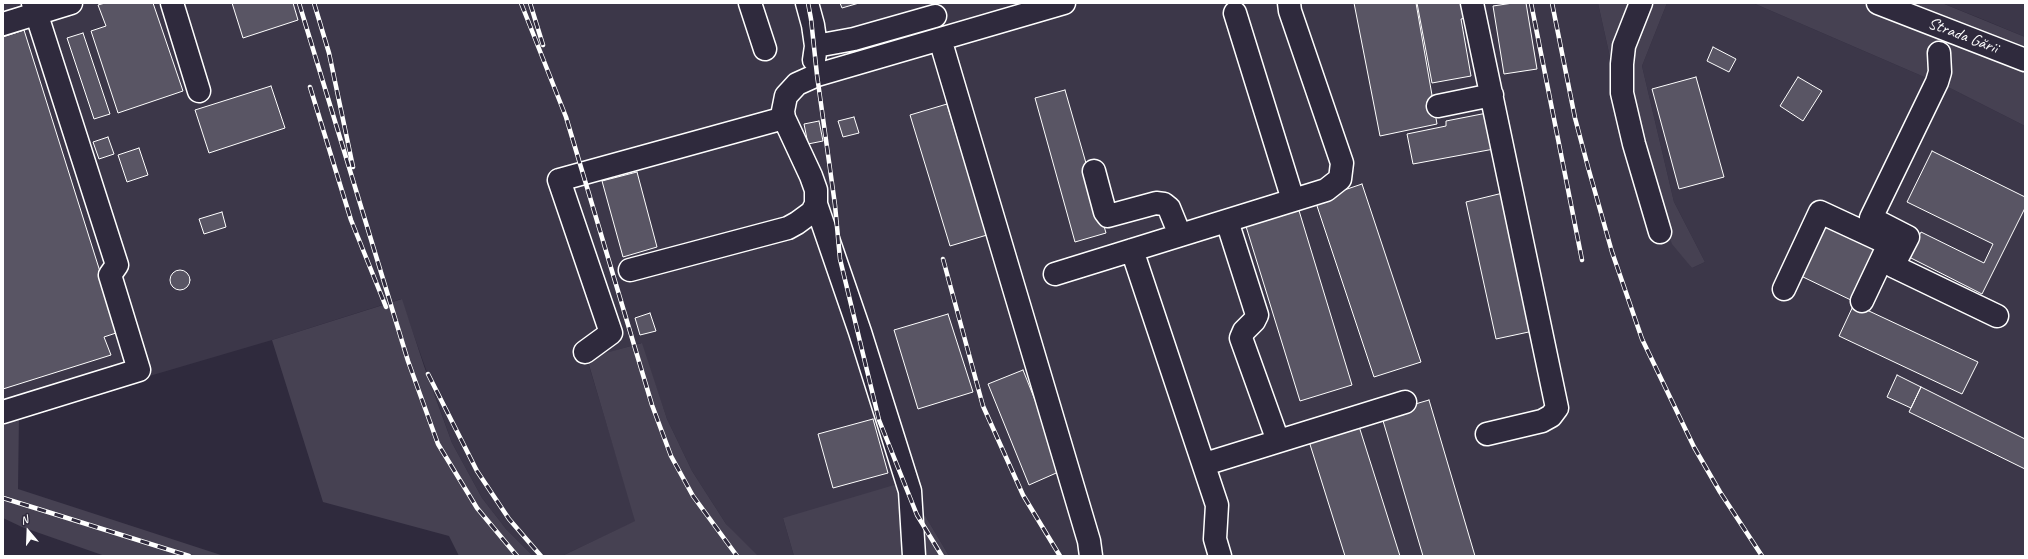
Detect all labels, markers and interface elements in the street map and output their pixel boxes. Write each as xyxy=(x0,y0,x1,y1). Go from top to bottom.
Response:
street label: Strada Gării xyxy=(1925,13,2001,59)
north arrow xyxy=(8,511,48,551)
text: N xyxy=(19,512,30,527)

